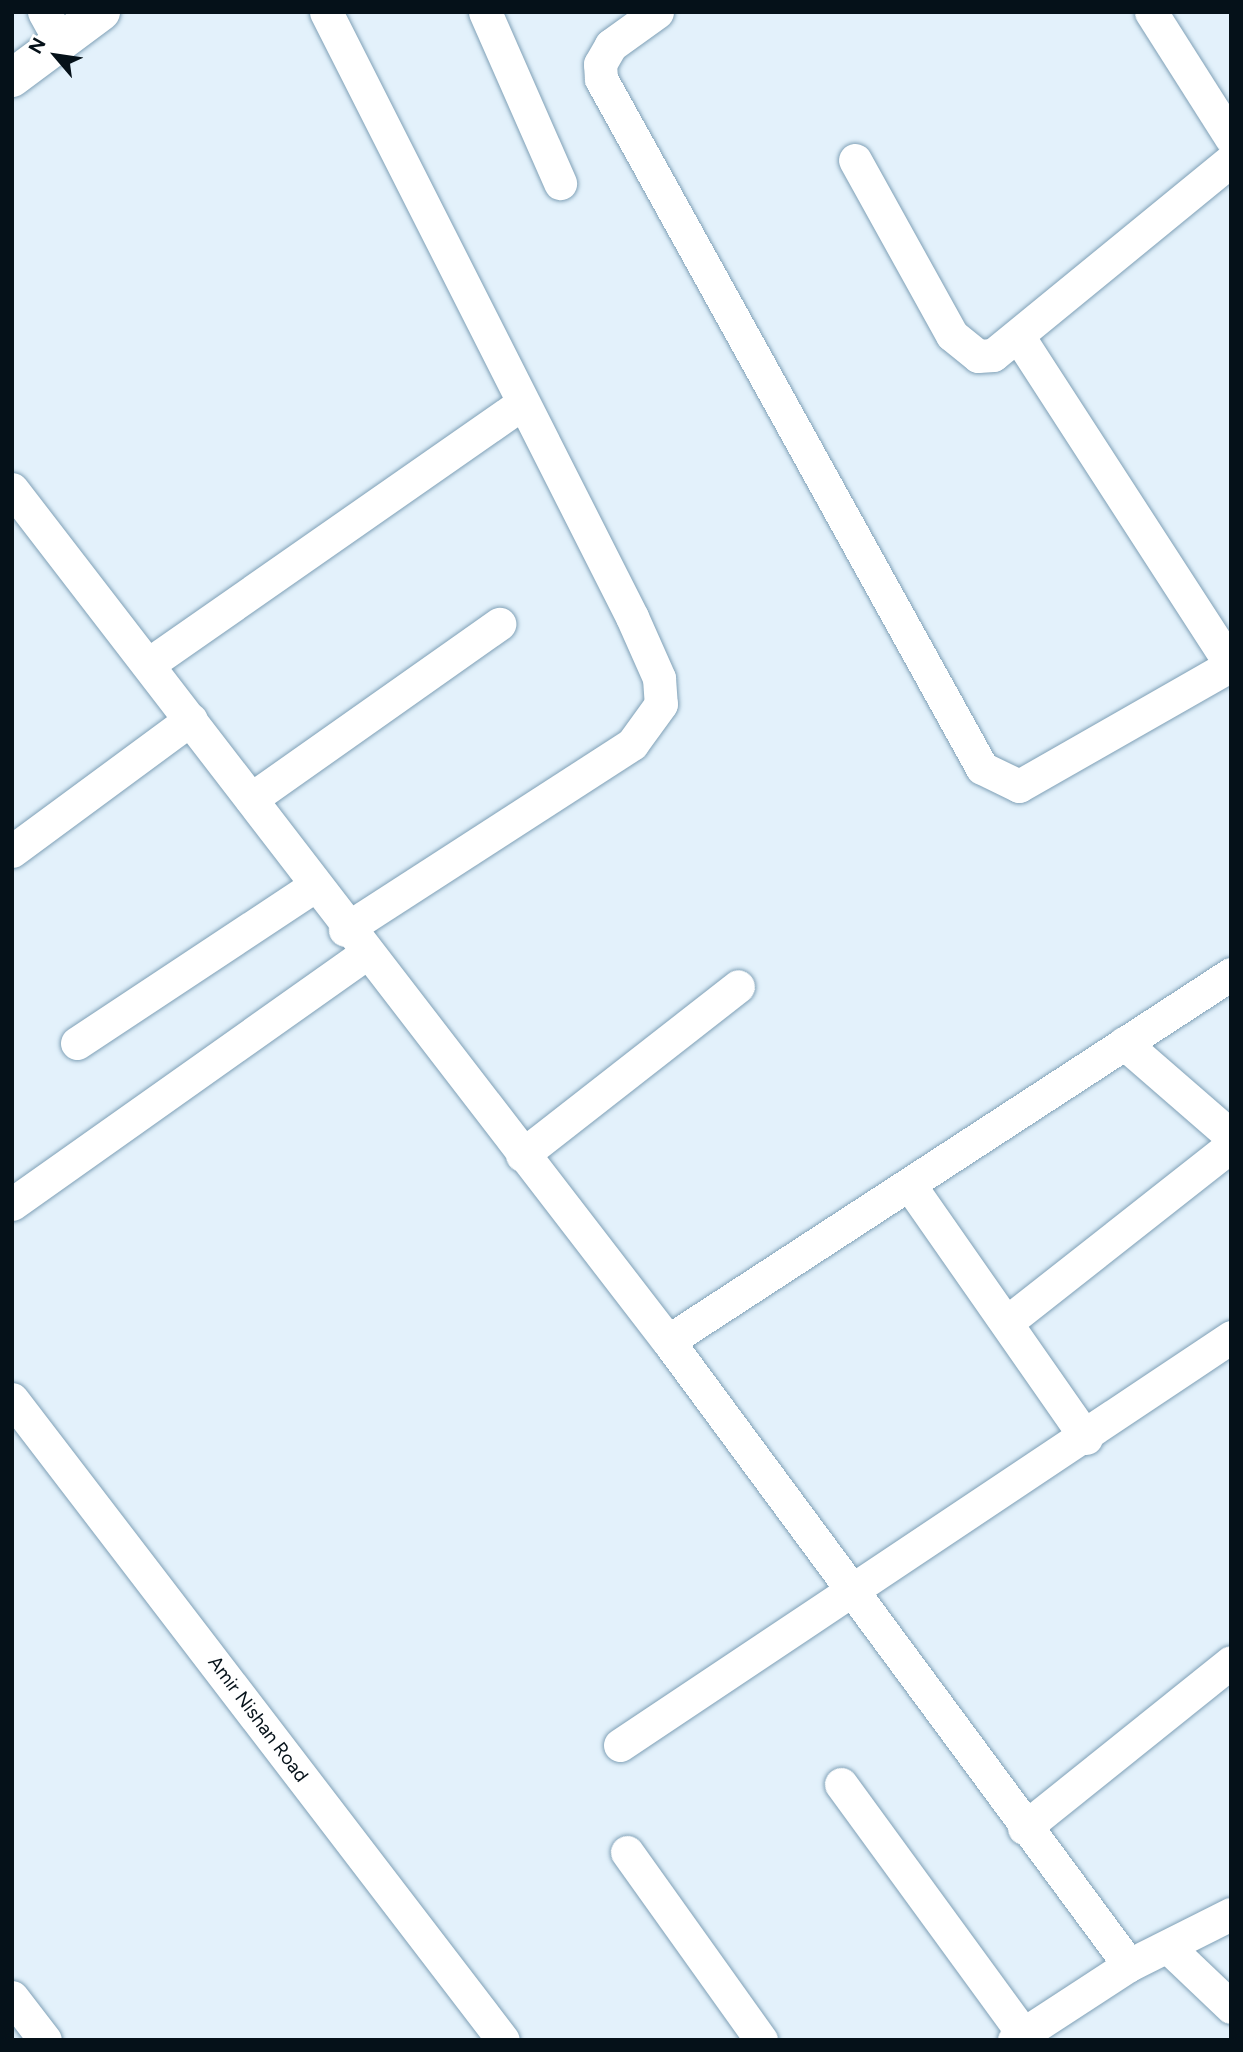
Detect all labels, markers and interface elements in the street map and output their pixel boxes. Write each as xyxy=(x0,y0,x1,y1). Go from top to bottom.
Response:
north arrow xyxy=(21,21,91,91)
text: N xyxy=(24,34,51,58)
street label: Amir Nishan Road xyxy=(203,1652,313,1786)

